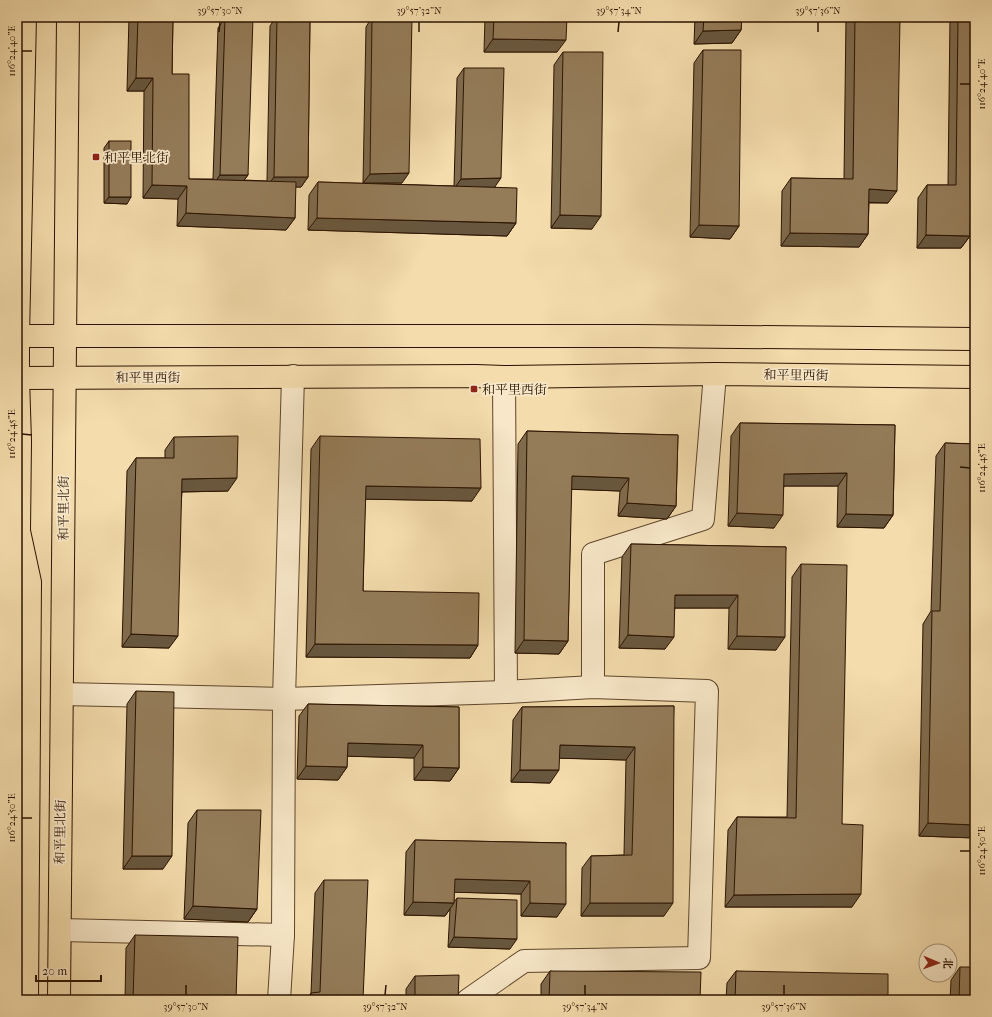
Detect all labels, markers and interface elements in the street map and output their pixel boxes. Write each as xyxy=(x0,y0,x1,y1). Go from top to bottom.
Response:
text: 39°57'30"N xyxy=(197,5,243,17)
text: 39°57'32"N xyxy=(397,5,442,17)
text: 39°57'34"N xyxy=(596,5,642,17)
text: 39°57'36"N xyxy=(795,5,841,17)
text: 116°24'40"E xyxy=(6,26,18,76)
text: 116°24'40"E xyxy=(976,59,988,109)
place label: 和平里北街 xyxy=(104,150,169,165)
marker: 和平里北街 xyxy=(91,152,101,162)
street label: 和平里西街 xyxy=(763,367,829,383)
street label: 和平里西街 xyxy=(115,370,181,385)
place label: 和平里西街 xyxy=(482,382,547,397)
marker: 和平里西街 xyxy=(469,384,479,394)
text: 116°24'45"E xyxy=(6,409,18,459)
text: 116°24'45"E xyxy=(976,443,988,493)
street label: 和平里北街 xyxy=(56,475,71,541)
text: 116°24'50"E xyxy=(6,793,18,843)
street label: 和平里北街 xyxy=(52,799,68,865)
text: 116°24'50"E xyxy=(976,826,988,876)
north arrow xyxy=(918,943,958,983)
scale bar xyxy=(36,957,101,983)
text: 北 xyxy=(941,958,954,969)
text: 20 m xyxy=(42,964,67,978)
text: 39°57'30"N xyxy=(163,1001,209,1013)
text: 39°57'32"N xyxy=(363,1001,408,1013)
text: 39°57'34"N xyxy=(562,1001,608,1013)
text: 39°57'36"N xyxy=(761,1001,807,1013)

